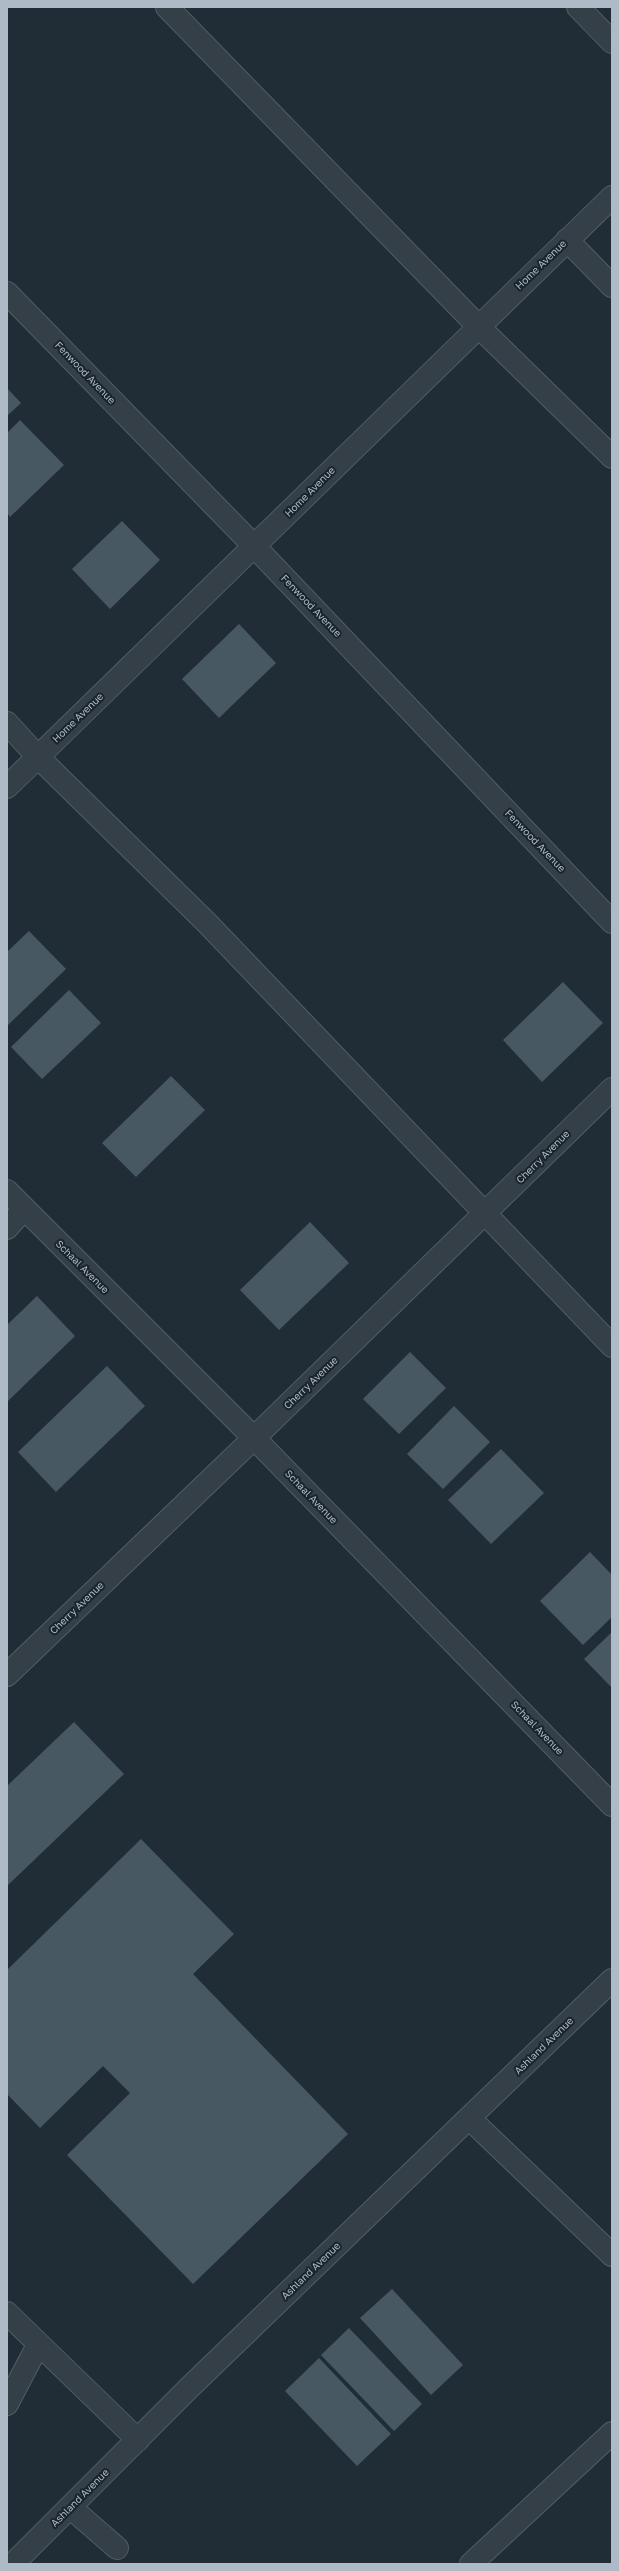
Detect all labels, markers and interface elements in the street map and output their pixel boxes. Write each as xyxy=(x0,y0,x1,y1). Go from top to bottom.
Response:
street label: Home Avenue xyxy=(513,238,569,292)
street label: Fenwood Avenue xyxy=(52,339,118,407)
street label: Home Avenue xyxy=(282,464,338,520)
street label: Fenwood Avenue xyxy=(278,572,344,640)
street label: Home Avenue xyxy=(50,691,106,745)
street label: Fenwood Avenue xyxy=(502,807,568,875)
street label: Cherry Avenue xyxy=(514,1128,572,1186)
street label: Schaal Avenue xyxy=(53,1238,111,1296)
street label: Cherry Avenue xyxy=(282,1354,340,1412)
street label: Schaal Avenue xyxy=(282,1468,340,1526)
street label: Cherry Avenue xyxy=(48,1579,106,1637)
street label: Schaal Avenue xyxy=(508,1699,566,1757)
street label: Ashland Avenue xyxy=(512,2015,576,2077)
street label: Ashland Avenue xyxy=(279,2240,343,2302)
street label: Ashland Avenue xyxy=(49,2467,111,2529)

